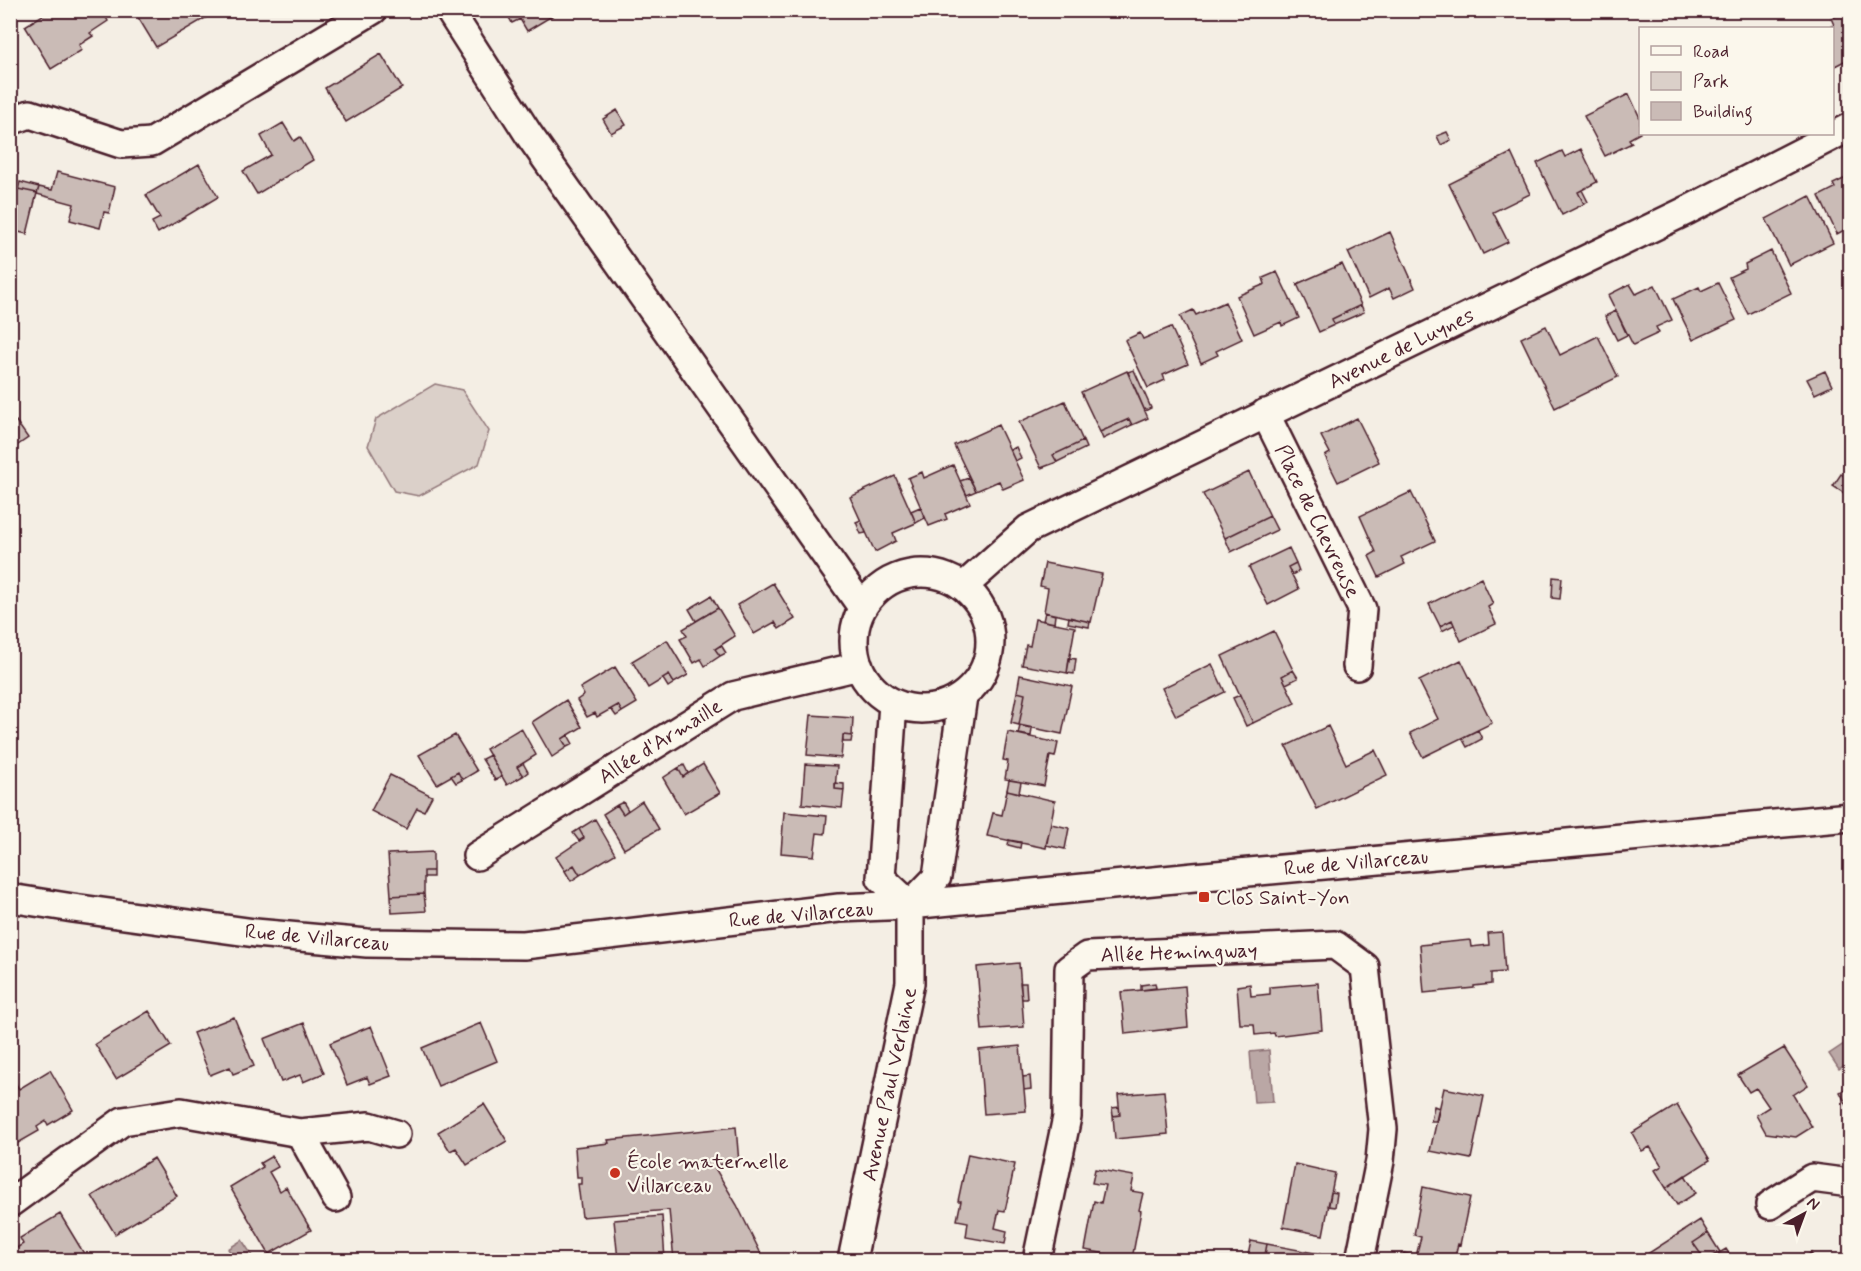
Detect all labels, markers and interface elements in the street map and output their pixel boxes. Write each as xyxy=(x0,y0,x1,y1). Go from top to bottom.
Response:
legend xyxy=(1639,27,1834,135)
text: Road xyxy=(1693,40,1729,64)
text: Park xyxy=(1693,70,1729,94)
text: Building xyxy=(1693,100,1753,126)
street label: Avenue de Luynes xyxy=(1324,302,1479,396)
street label: Place de Chevreuse xyxy=(1268,440,1366,603)
street label: Allée d'Armaille xyxy=(593,693,728,791)
street label: Rue de Villarceau xyxy=(1283,843,1429,883)
place label: Clos Saint-Yon xyxy=(1216,884,1350,912)
marker: Clos Saint-Yon xyxy=(1197,890,1211,904)
street label: Rue de Villarceau xyxy=(728,895,874,935)
street label: Rue de Villarceau xyxy=(244,918,390,958)
street label: Allée Hemingway xyxy=(1100,936,1258,970)
street label: Avenue Paul Verlaine xyxy=(856,985,924,1184)
place label: École maternelle Villarceau xyxy=(627,1148,789,1200)
marker: École maternelle Villarceau xyxy=(608,1166,622,1180)
north arrow xyxy=(1774,1184,1834,1244)
text: N xyxy=(1802,1192,1824,1215)

